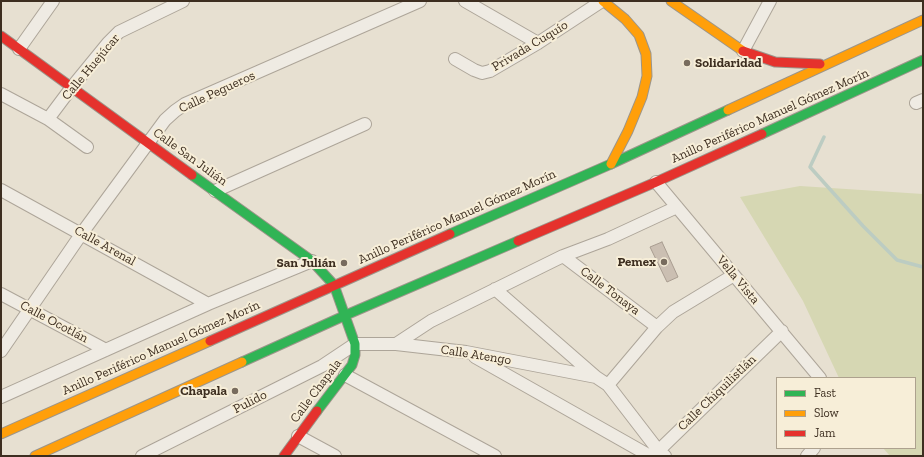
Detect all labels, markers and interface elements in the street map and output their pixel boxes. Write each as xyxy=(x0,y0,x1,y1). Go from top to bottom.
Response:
street label: Privada Cuquío xyxy=(489,17,571,75)
street label: Calle Huejúcar xyxy=(59,31,123,103)
place label: Solidaridad xyxy=(695,55,762,71)
marker: Solidaridad xyxy=(682,58,692,68)
street label: Anillo Periférico Manuel Gómez Morín xyxy=(669,65,871,167)
street label: Calle Pegueros xyxy=(176,68,258,116)
street label: Calle San Julián xyxy=(150,125,230,189)
street label: Anillo Periférico Manuel Gómez Morín xyxy=(356,166,558,268)
street label: Calle Arenal xyxy=(72,223,138,269)
street label: Vella Vista xyxy=(713,253,763,307)
place label: Pemex xyxy=(618,254,656,270)
place label: San Julián xyxy=(277,255,336,271)
marker: Pemex xyxy=(659,257,669,267)
marker: San Julián xyxy=(339,258,349,268)
street label: Calle Tonaya xyxy=(577,263,643,319)
street label: Anillo Periférico Manuel Gómez Morín xyxy=(60,297,262,399)
street label: Calle Ocotlán xyxy=(17,298,91,346)
street label: Calle Atengo xyxy=(440,342,512,368)
street label: Calle Chiquilistlán xyxy=(675,352,759,434)
street label: Calle Chapala xyxy=(287,356,345,426)
legend xyxy=(776,377,916,449)
place label: Chapala xyxy=(180,383,227,399)
marker: Chapala xyxy=(230,386,240,396)
text: Fast xyxy=(814,386,836,400)
street label: Pulido xyxy=(231,387,269,417)
text: Slow xyxy=(814,406,839,420)
text: Jam xyxy=(814,426,835,440)

